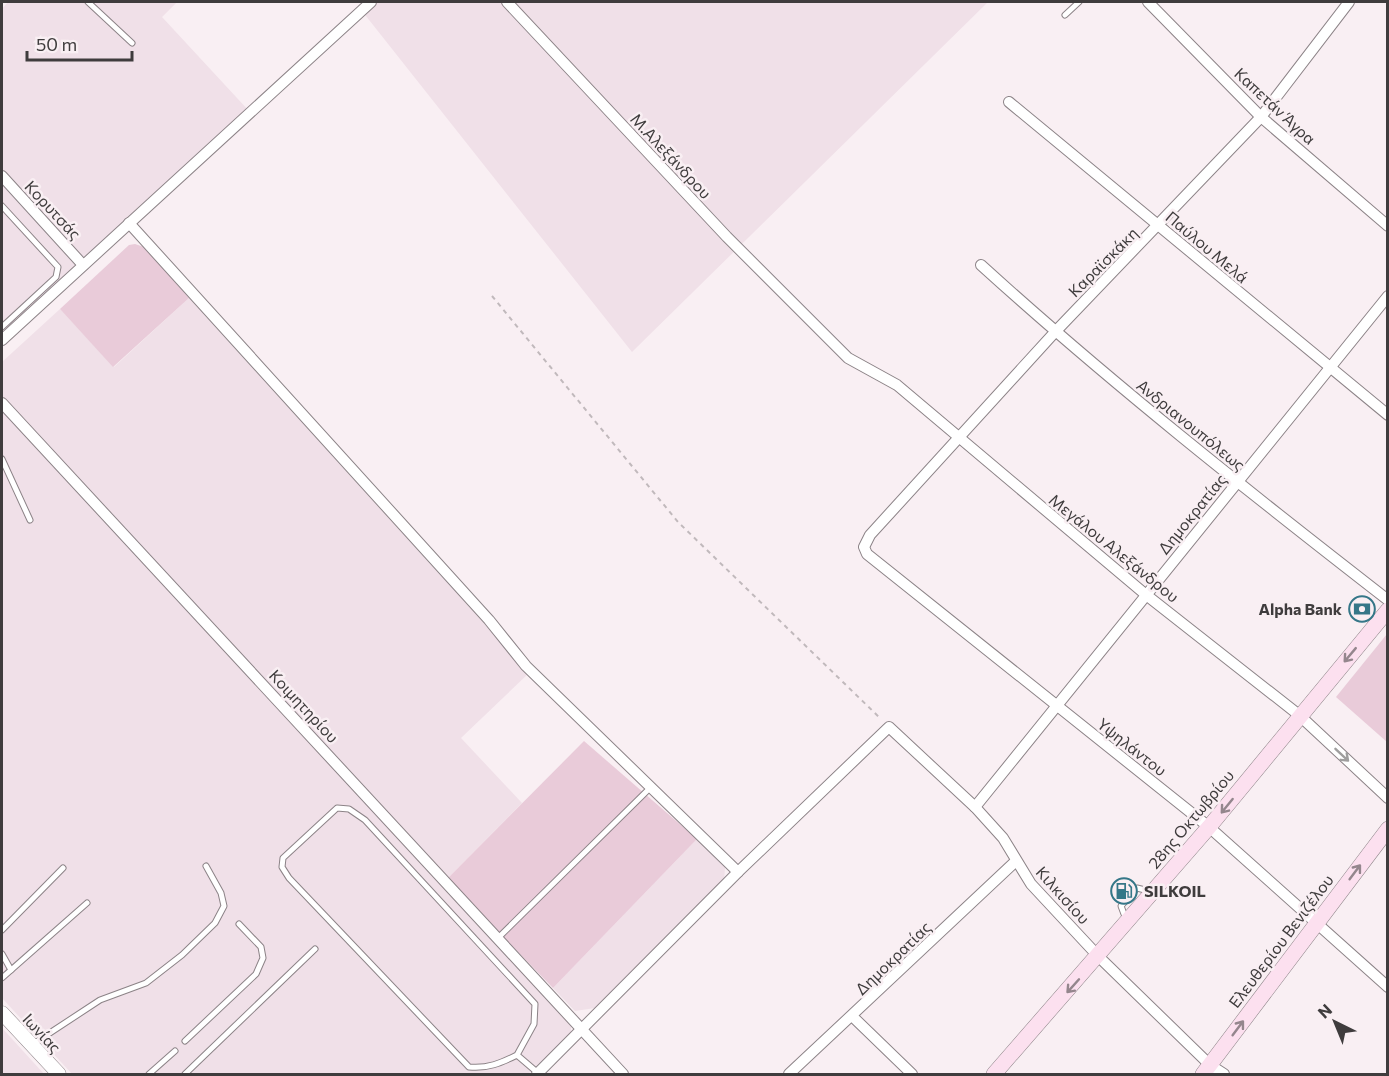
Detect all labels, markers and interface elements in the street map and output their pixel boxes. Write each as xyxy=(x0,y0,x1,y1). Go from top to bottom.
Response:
scale bar xyxy=(27,24,132,62)
text: 50 m xyxy=(36,33,77,55)
street label: Καπετάν Άγρα xyxy=(1231,63,1320,148)
street label: Μ.Αλεξάνδρου xyxy=(627,109,716,202)
street label: Κορυτσάς xyxy=(21,176,85,243)
street label: Παύλου Μελά xyxy=(1162,207,1252,287)
street label: Καραϊσκάκη xyxy=(1064,223,1141,300)
street label: Ανδριανουπόλεως xyxy=(1133,375,1249,474)
street label: Δημοκρατίας xyxy=(1154,470,1230,558)
street label: Μεγάλου Αλεξάνδρου xyxy=(1046,489,1183,606)
bank icon: Alpha Bank xyxy=(1347,594,1377,624)
place label: Alpha Bank xyxy=(1258,599,1343,618)
one-way arrow xyxy=(1343,647,1357,662)
street label: Κοιμητηρίου xyxy=(266,665,343,746)
street label: Υψηλάντου xyxy=(1094,714,1171,779)
one-way arrow xyxy=(1334,748,1349,762)
street label: 28ης Οκτωβρίου xyxy=(1144,766,1237,872)
one-way arrow xyxy=(1220,797,1233,813)
street label: Κιλκισίου xyxy=(1033,862,1094,927)
one-way arrow xyxy=(1349,865,1361,881)
street label: Ελευθερίου Βενιζέλου xyxy=(1224,870,1337,1011)
fuel station icon: SILKOIL xyxy=(1109,876,1139,906)
place label: SILKOIL xyxy=(1144,881,1206,900)
street label: Δημοκρατίας xyxy=(851,917,934,998)
one-way arrow xyxy=(1066,978,1080,993)
north arrow xyxy=(1305,992,1365,1052)
text: N xyxy=(1314,1000,1335,1022)
street label: Ιωνίας xyxy=(19,1009,65,1056)
one-way arrow xyxy=(1231,1020,1244,1036)

